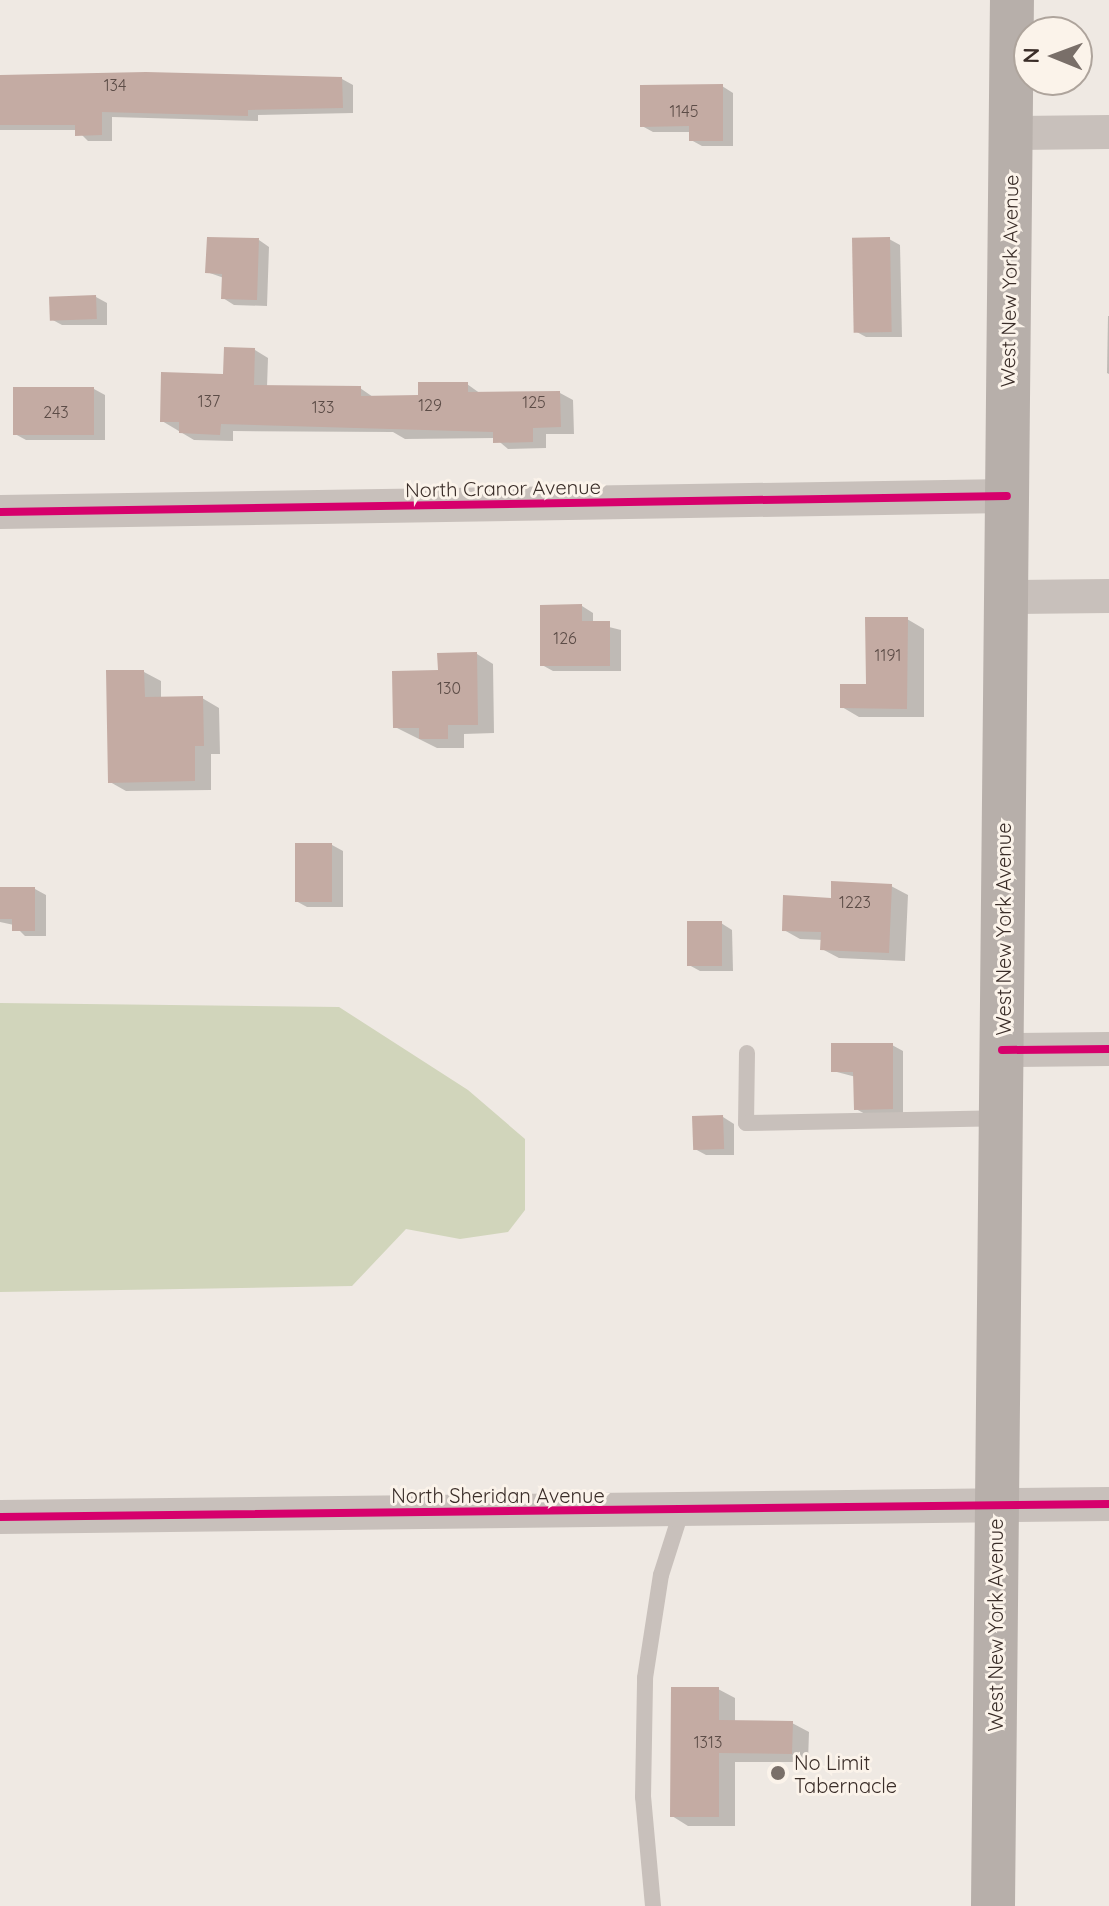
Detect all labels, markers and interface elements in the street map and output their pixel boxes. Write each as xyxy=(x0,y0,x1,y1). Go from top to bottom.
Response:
north arrow xyxy=(1013,16,1093,96)
text: N xyxy=(1017,47,1045,64)
house number: 134 xyxy=(104,75,126,95)
house number: 1145 xyxy=(670,101,698,121)
street label: West New York Avenue xyxy=(995,174,1023,388)
house number: 137 xyxy=(198,391,220,411)
house number: 125 xyxy=(522,392,546,412)
house number: 129 xyxy=(418,395,442,415)
house number: 133 xyxy=(312,397,334,417)
house number: 243 xyxy=(43,402,69,422)
street label: North Cranor Avenue xyxy=(405,474,601,502)
house number: 126 xyxy=(553,628,577,648)
house number: 1191 xyxy=(875,645,901,665)
house number: 130 xyxy=(437,678,461,698)
street label: West New York Avenue xyxy=(991,823,1015,1035)
house number: 1223 xyxy=(839,892,871,912)
street label: North Sheridan Avenue xyxy=(391,1483,605,1507)
street label: West New York Avenue xyxy=(983,1519,1007,1731)
house number: 1313 xyxy=(694,1732,722,1752)
place label: No Limit Tabernacle xyxy=(794,1750,897,1797)
marker: No Limit Tabernacle xyxy=(769,1764,787,1782)

